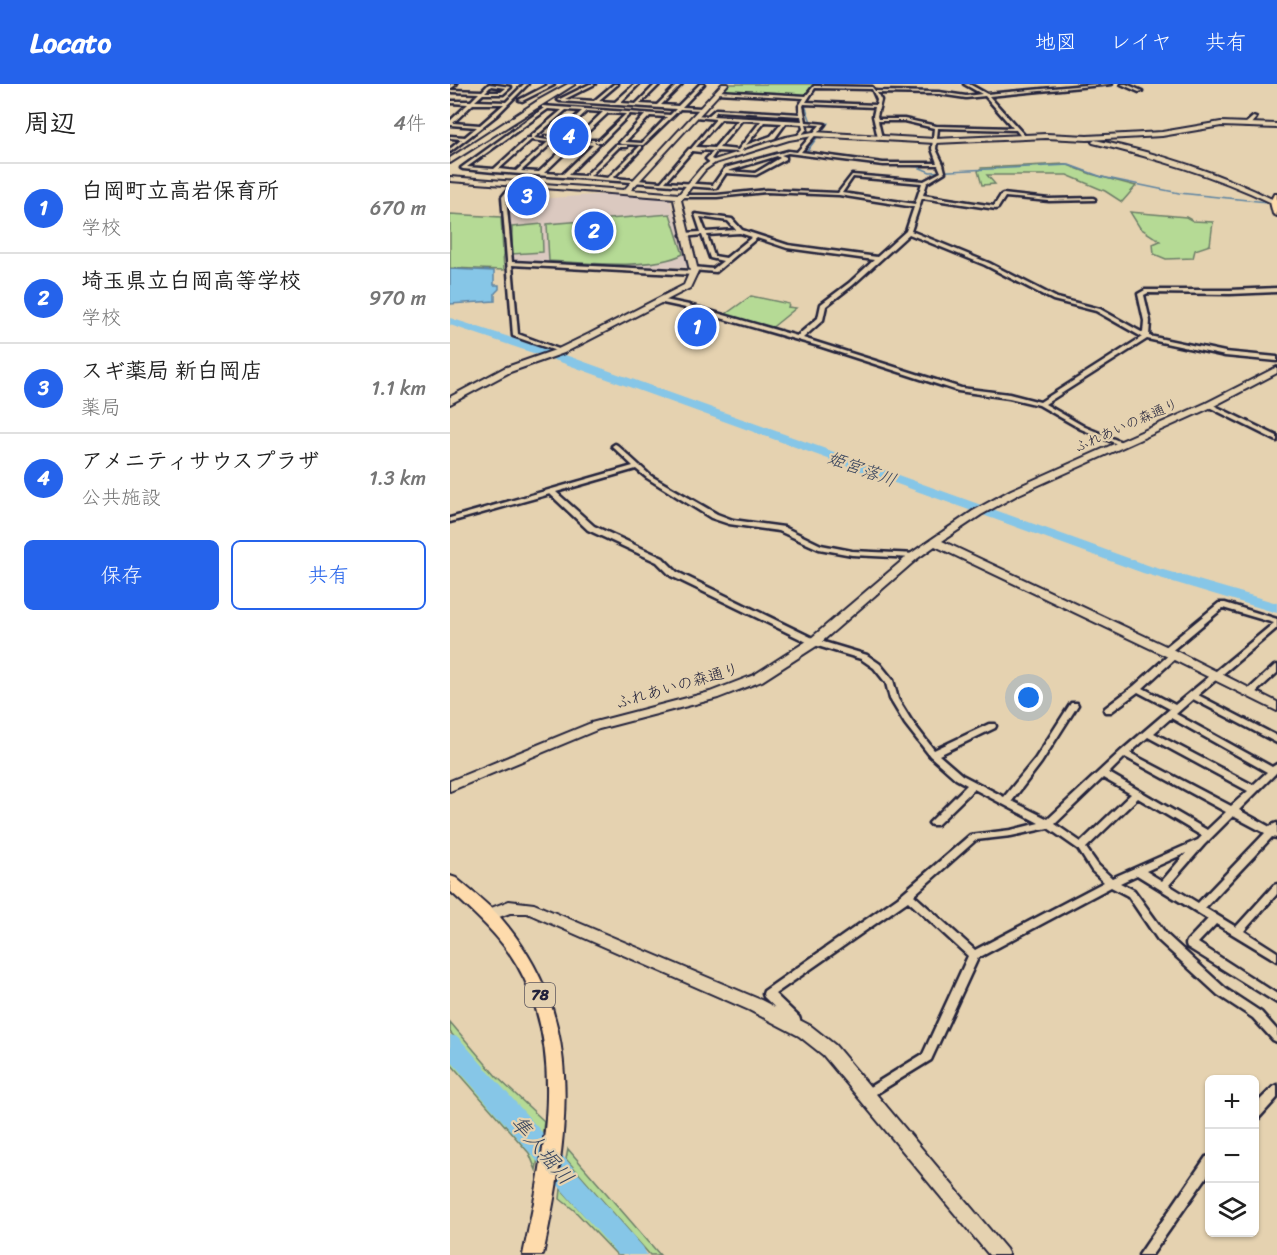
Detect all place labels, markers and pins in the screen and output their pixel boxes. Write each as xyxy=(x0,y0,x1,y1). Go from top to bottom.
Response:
pin: 4 xyxy=(550,113,588,158)
pin: 3 xyxy=(508,174,547,218)
pin: 2 xyxy=(574,208,614,254)
pin: 1 xyxy=(678,304,716,350)

